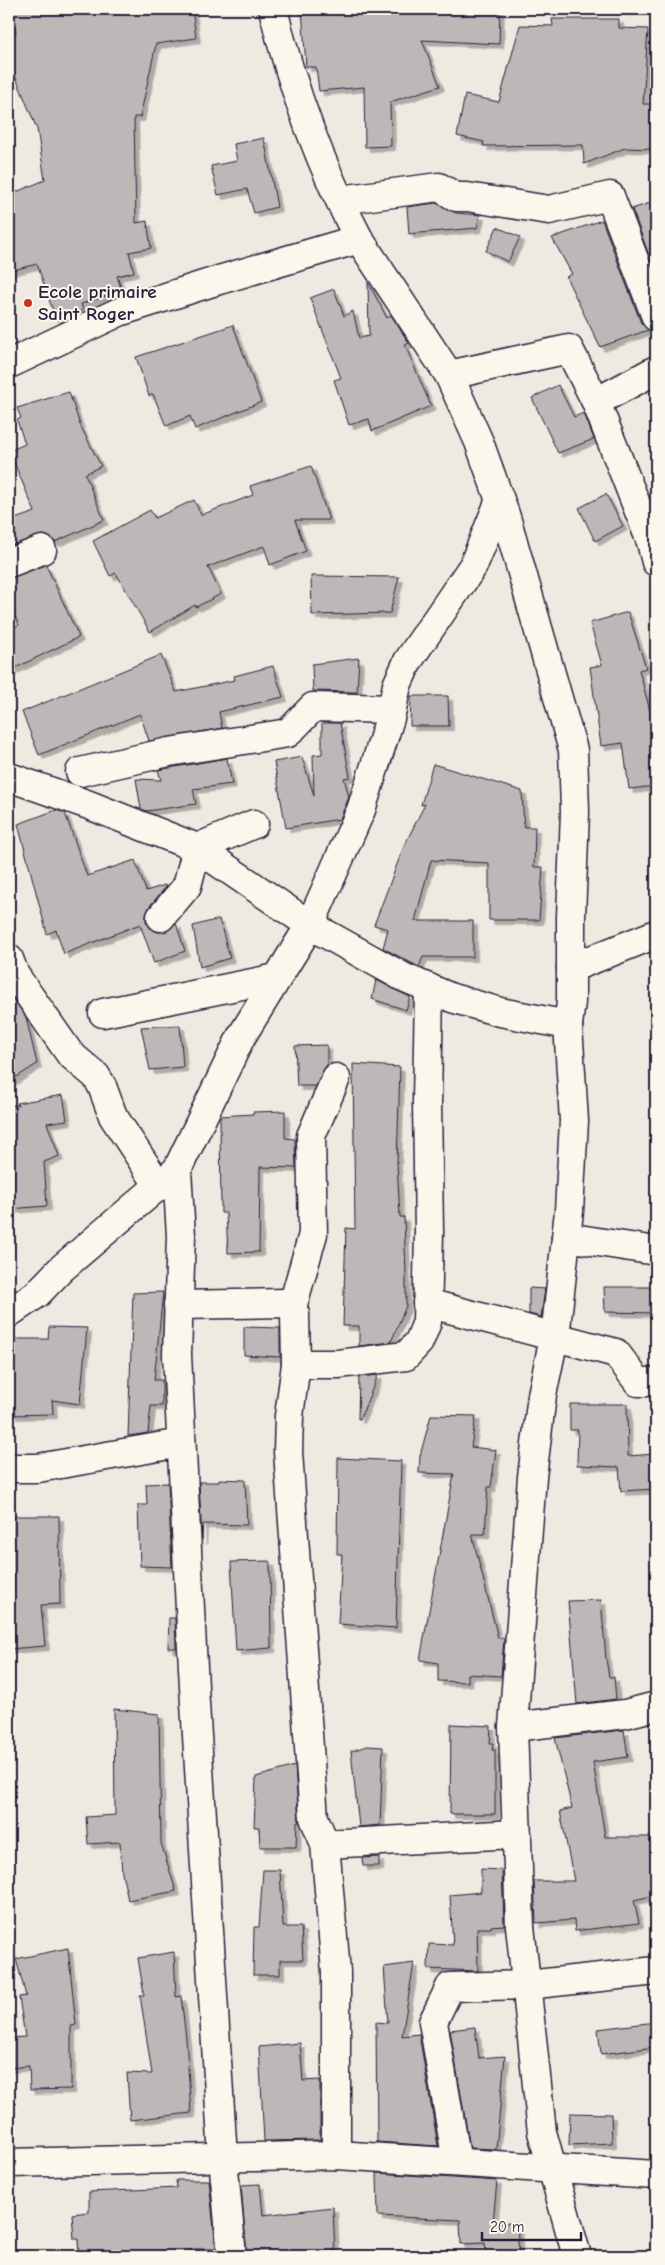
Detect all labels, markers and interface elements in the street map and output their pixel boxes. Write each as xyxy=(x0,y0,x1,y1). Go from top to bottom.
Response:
place label: Ecole primaire Saint Roger xyxy=(38,281,157,325)
marker: Ecole primaire Saint Roger xyxy=(22,297,34,309)
scale bar xyxy=(482,2210,581,2242)
text: 20 m xyxy=(490,2218,524,2236)

